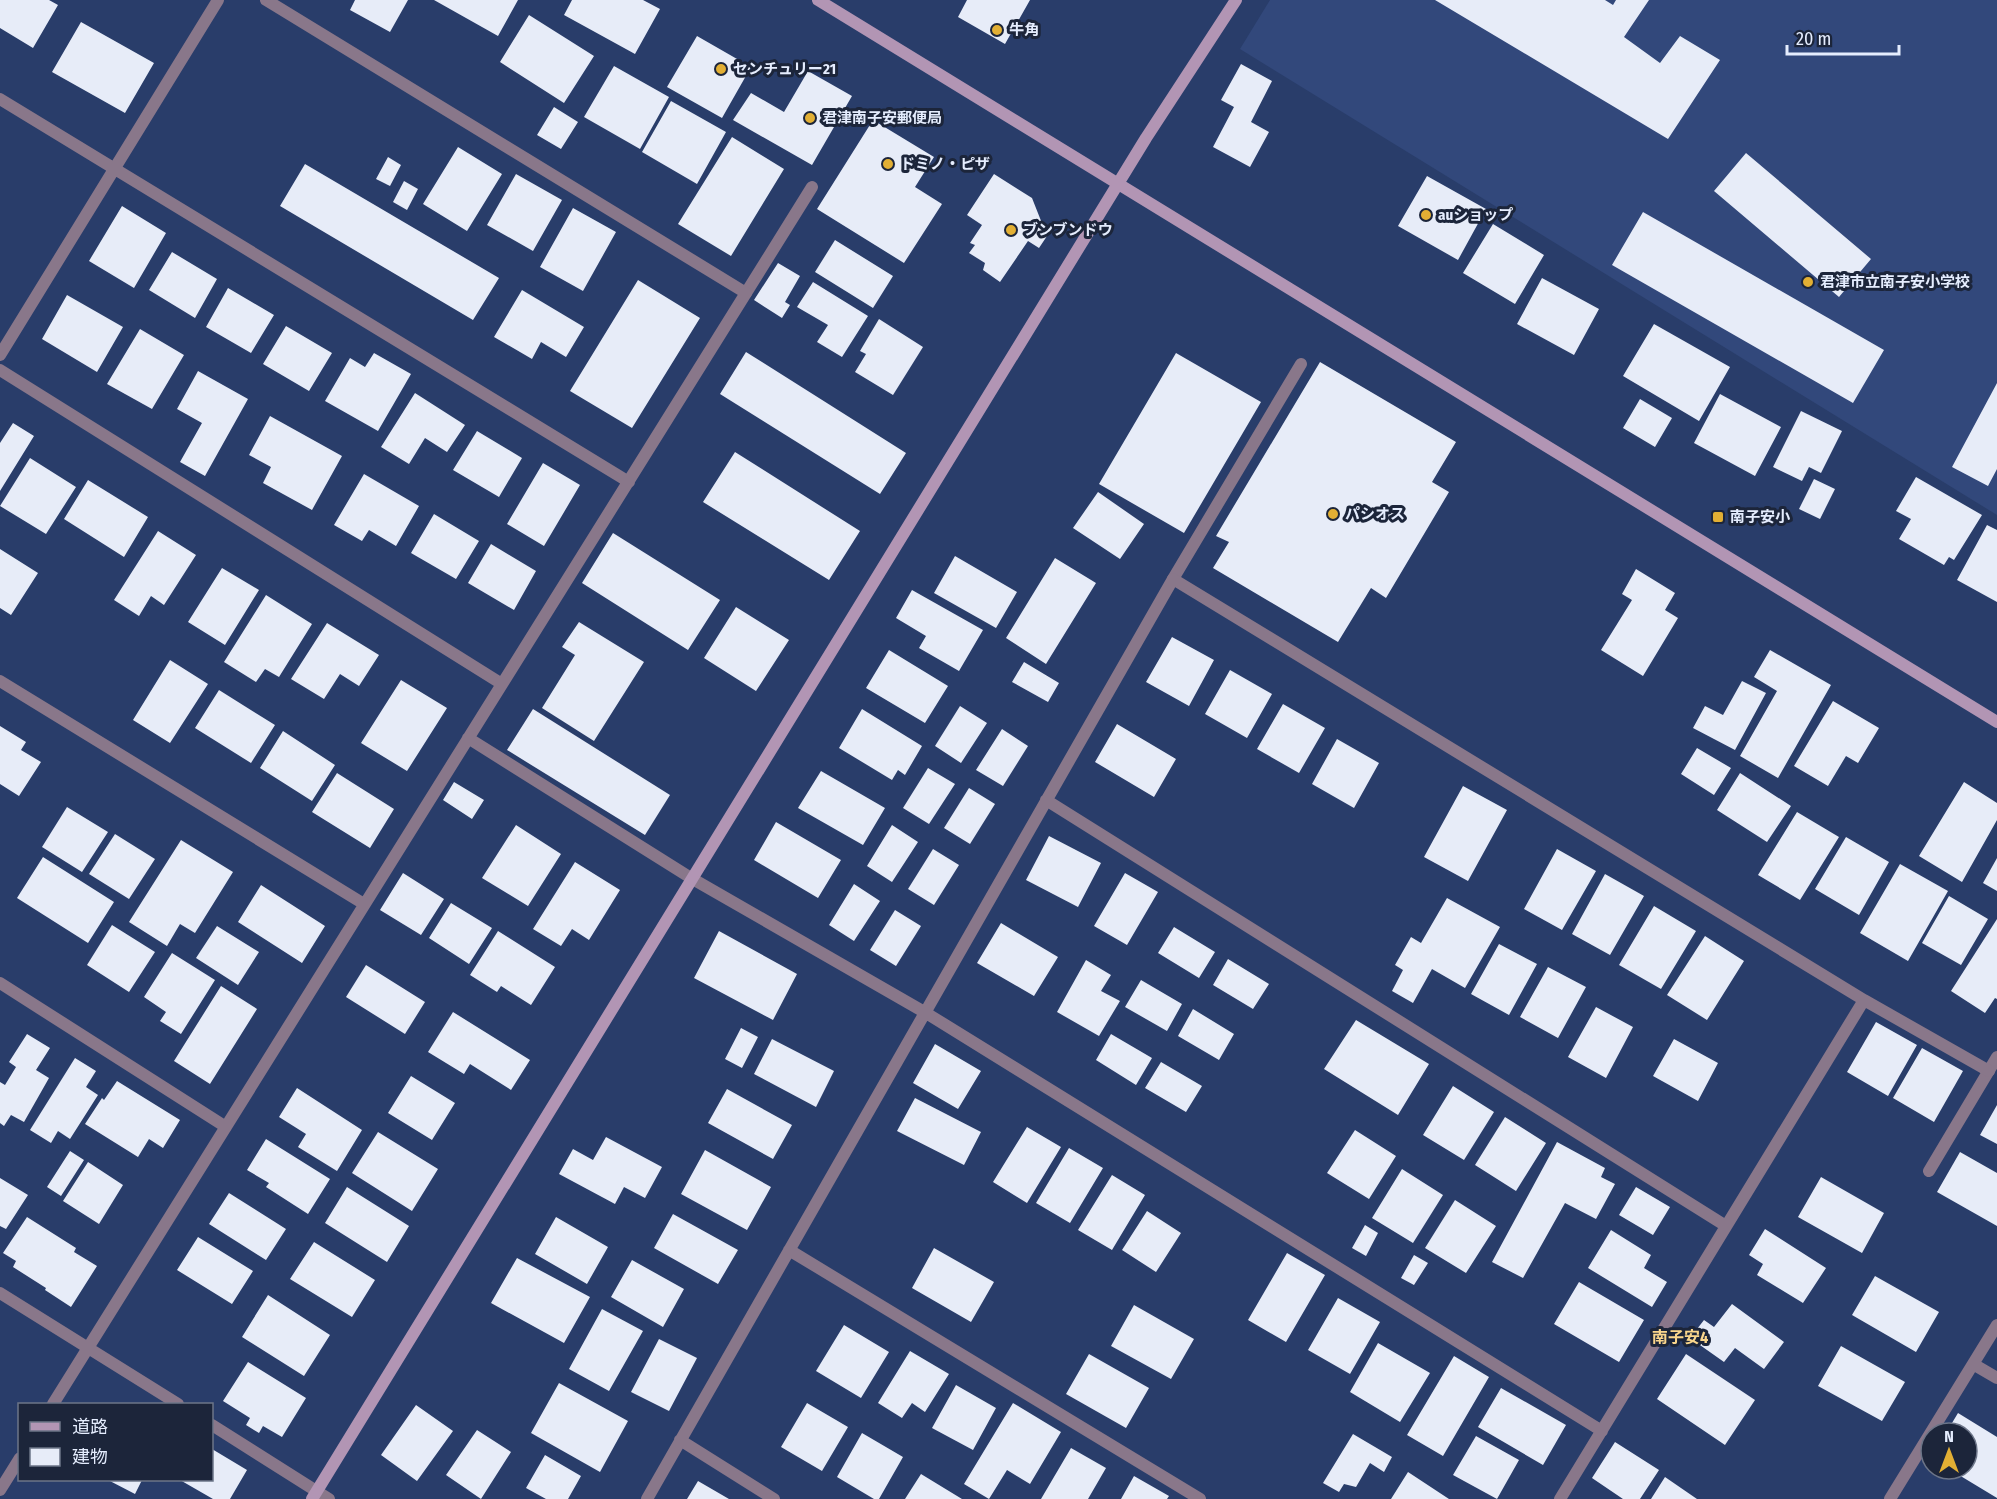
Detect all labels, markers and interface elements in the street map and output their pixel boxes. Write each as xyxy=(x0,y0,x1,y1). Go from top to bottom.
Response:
scale bar xyxy=(1787,18,1900,56)
place label: 牛角 xyxy=(1009,21,1039,39)
marker: 牛角 xyxy=(990,23,1004,37)
text: 20 m xyxy=(1796,28,1831,50)
place label: センチュリー21 xyxy=(733,60,836,78)
marker: センチュリー21 xyxy=(714,62,728,76)
place label: 君津南子安郵便局 xyxy=(822,109,942,127)
marker: 君津南子安郵便局 xyxy=(803,111,817,125)
place label: ドミノ・ピザ xyxy=(900,155,990,173)
marker: ドミノ・ピザ xyxy=(881,157,895,171)
place label: auショップ xyxy=(1438,206,1513,224)
marker: auショップ xyxy=(1419,208,1433,222)
place label: ブンブンドウ xyxy=(1023,221,1113,239)
marker: ブンブンドウ xyxy=(1004,223,1018,237)
place label: 君津市立南子安小学校 xyxy=(1820,273,1970,291)
marker: 君津市立南子安小学校 xyxy=(1801,275,1815,289)
place label: パシオス xyxy=(1345,505,1405,523)
marker: パシオス xyxy=(1326,507,1340,521)
place label: 南子安小 xyxy=(1730,508,1791,526)
marker: 南子安小 xyxy=(1711,510,1725,524)
district label: 南子安4 xyxy=(1652,1328,1708,1347)
legend xyxy=(18,1403,213,1481)
text: 道路 xyxy=(72,1416,108,1438)
north arrow xyxy=(1919,1421,1979,1481)
text: N xyxy=(1944,1427,1954,1446)
text: 建物 xyxy=(72,1446,108,1468)

